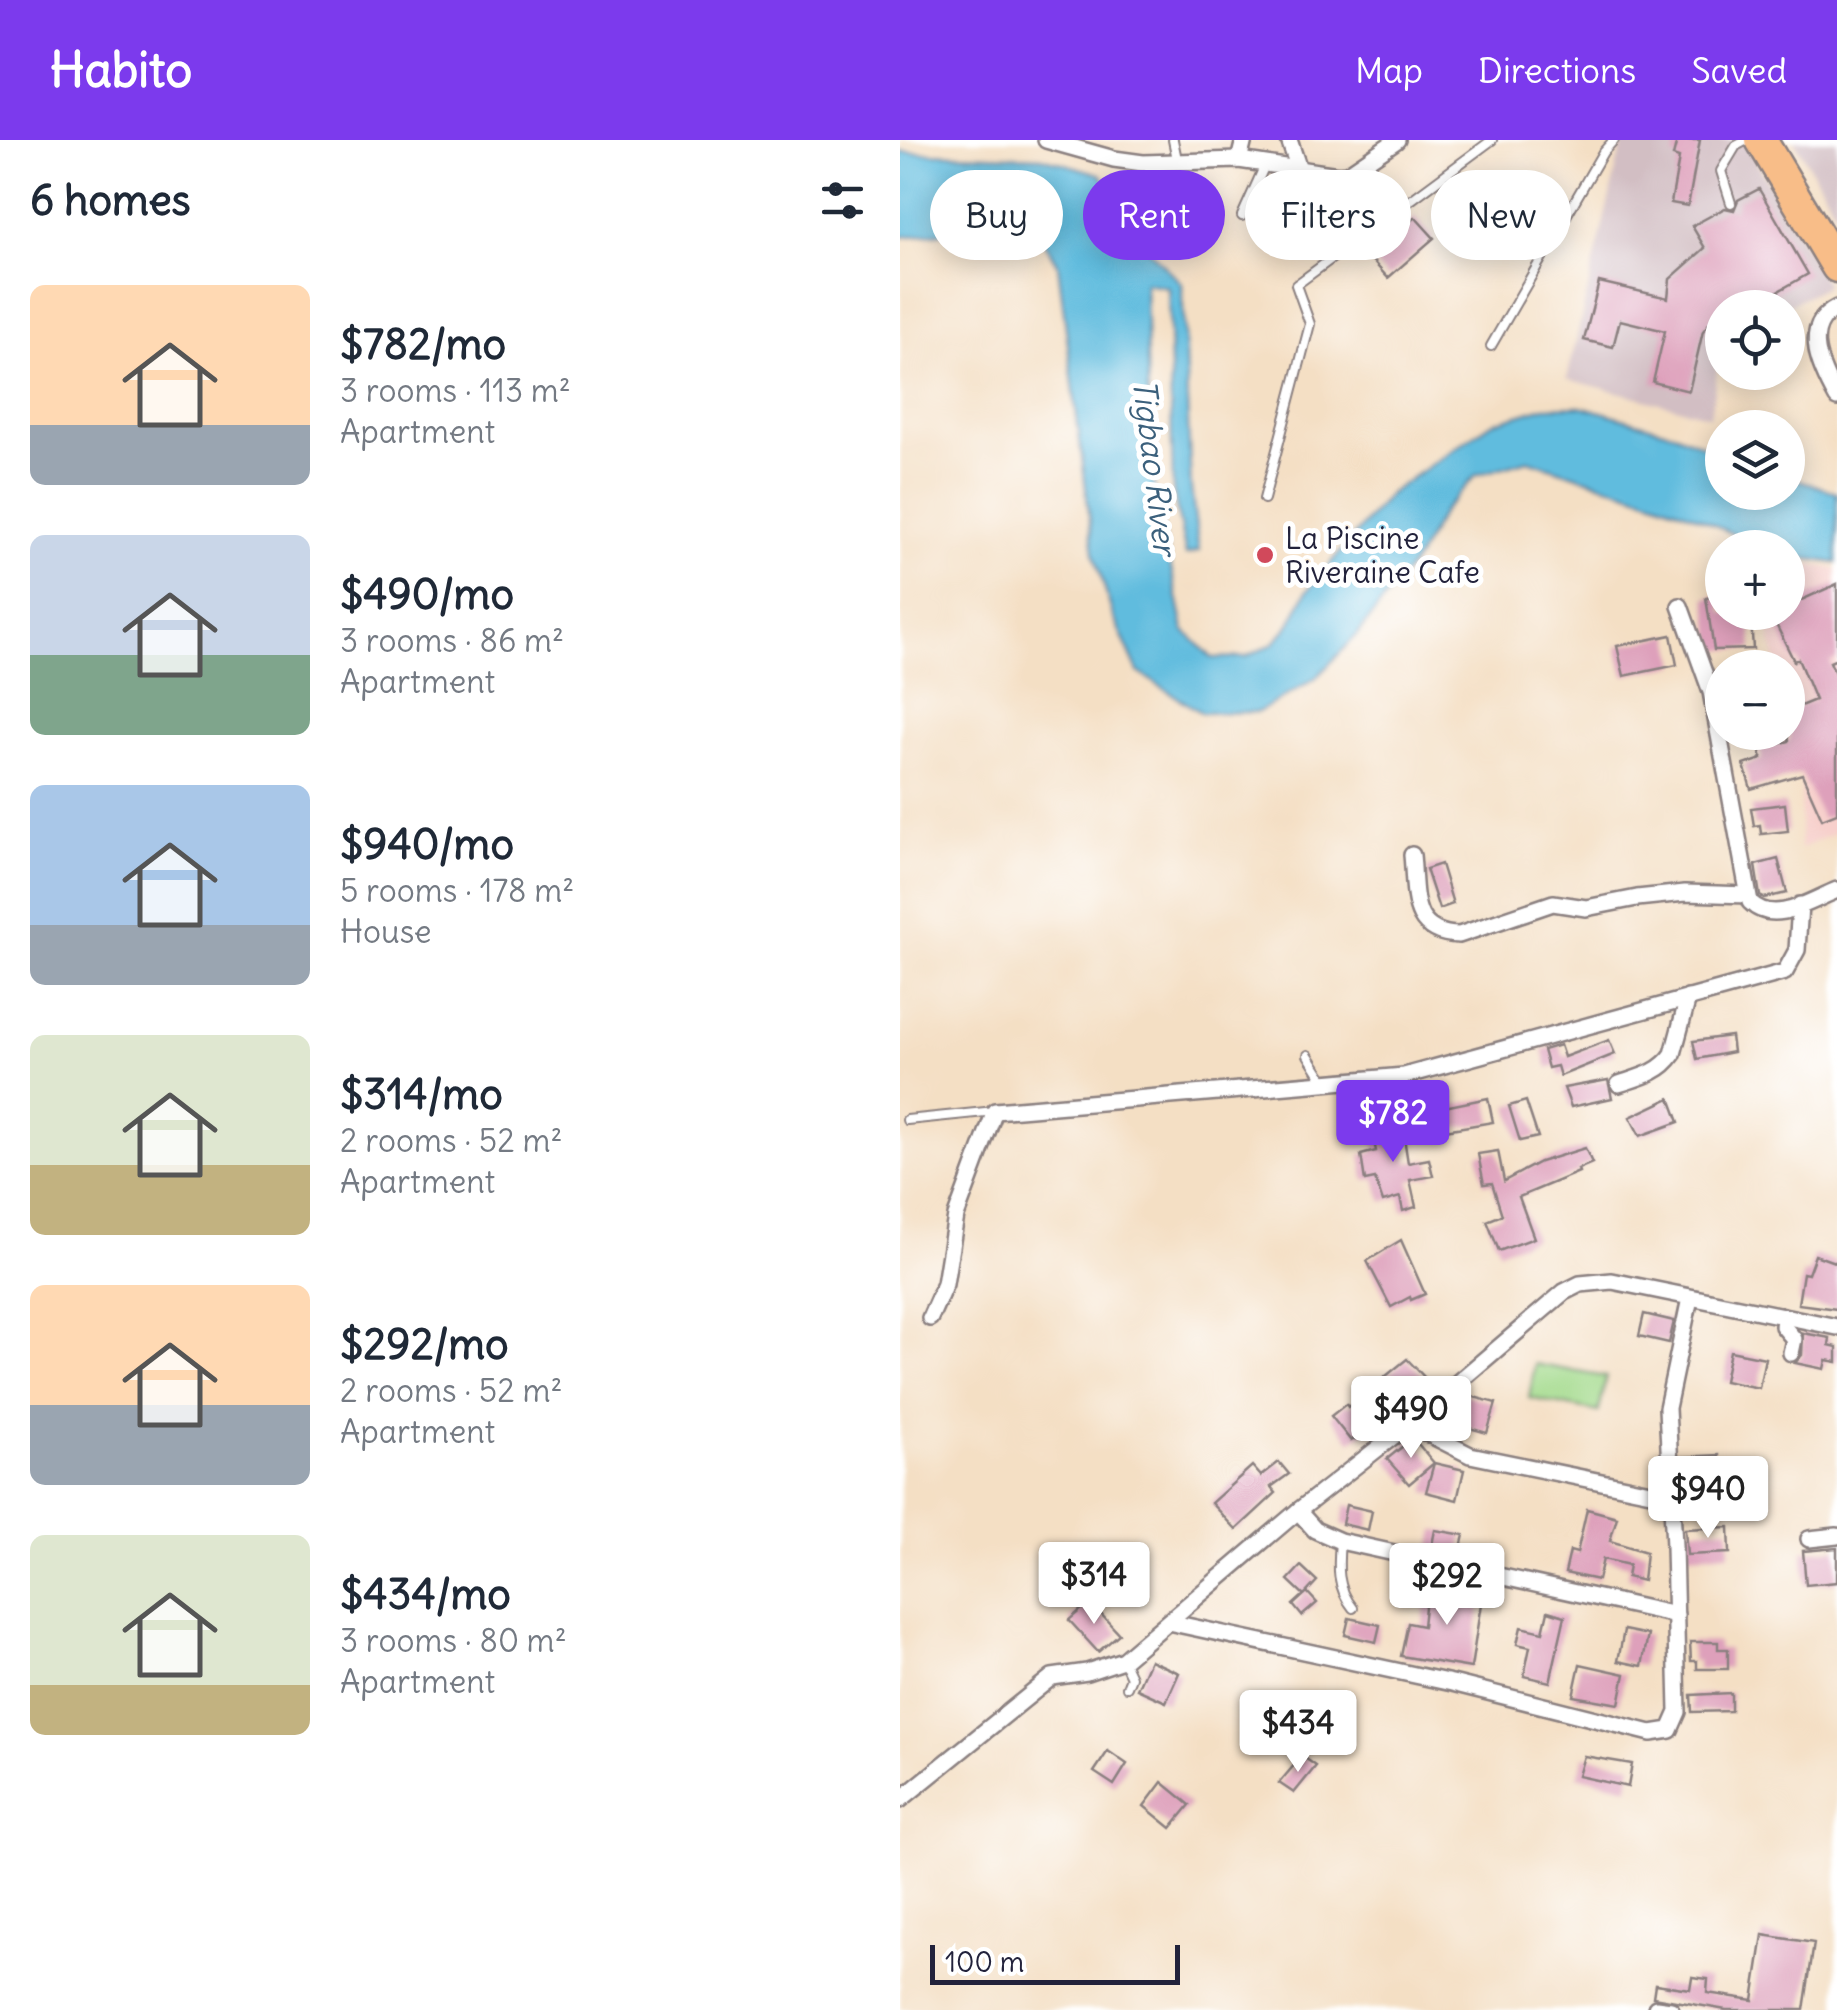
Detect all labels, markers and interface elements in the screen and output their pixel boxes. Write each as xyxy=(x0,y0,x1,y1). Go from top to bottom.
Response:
text: Habito xyxy=(50,40,192,100)
text: Map xyxy=(1355,48,1423,92)
text: Directions xyxy=(1478,48,1636,92)
text: Saved xyxy=(1691,48,1787,92)
chip: Buy xyxy=(930,170,1063,260)
chip: Rent xyxy=(1083,170,1225,260)
chip: Filters xyxy=(1245,170,1411,260)
chip: New xyxy=(1431,170,1571,260)
icon: filters xyxy=(815,173,870,228)
text: 6 homes xyxy=(30,174,191,226)
map controls xyxy=(1705,290,1805,750)
button: locate xyxy=(1705,290,1805,390)
text: $782/mo xyxy=(340,318,506,370)
icon: home xyxy=(110,325,230,445)
text: 3 rooms · 113 m² xyxy=(340,370,571,411)
water label: Tigbao River xyxy=(1124,377,1187,561)
button: layers xyxy=(1705,410,1805,510)
text: Apartment xyxy=(340,411,495,452)
place label: La Piscine Riveraine Cafe xyxy=(1285,519,1480,591)
button: + xyxy=(1705,530,1805,630)
marker: La Piscine Riveraine Cafe xyxy=(1254,544,1276,566)
text: $490/mo xyxy=(340,568,514,620)
icon: home xyxy=(110,575,230,695)
text: 3 rooms · 86 m² xyxy=(340,620,564,661)
button: − xyxy=(1705,650,1805,750)
text: Apartment xyxy=(340,661,495,702)
text: $940/mo xyxy=(340,818,514,870)
icon: home xyxy=(110,825,230,945)
text: 5 rooms · 178 m² xyxy=(340,870,574,911)
text: House xyxy=(340,911,431,952)
text: $314/mo xyxy=(340,1068,503,1120)
icon: home xyxy=(110,1075,230,1195)
pin: $782 xyxy=(1334,1080,1452,1165)
text: $782 xyxy=(1358,1092,1428,1133)
text: 2 rooms · 52 m² xyxy=(340,1120,562,1161)
text: Apartment xyxy=(340,1161,495,1202)
text: $292/mo xyxy=(340,1318,509,1370)
icon: home xyxy=(110,1325,230,1445)
text: 2 rooms · 52 m² xyxy=(340,1370,562,1411)
pin: $490 xyxy=(1352,1376,1470,1461)
text: $490 xyxy=(1373,1388,1449,1429)
text: Apartment xyxy=(340,1411,495,1452)
pin: $940 xyxy=(1649,1456,1767,1541)
text: $940 xyxy=(1670,1468,1746,1509)
pin: $314 xyxy=(1035,1542,1153,1627)
pin: $292 xyxy=(1388,1543,1506,1628)
text: $314 xyxy=(1061,1554,1127,1595)
text: $292 xyxy=(1411,1555,1483,1596)
text: $434/mo xyxy=(340,1568,511,1620)
icon: home xyxy=(110,1575,230,1695)
text: 3 rooms · 80 m² xyxy=(340,1620,567,1661)
text: Apartment xyxy=(340,1661,495,1702)
pin: $434 xyxy=(1239,1690,1357,1775)
text: $434 xyxy=(1262,1702,1334,1743)
scale bar xyxy=(930,1940,1180,1984)
text: 100 m xyxy=(945,1944,1024,1980)

